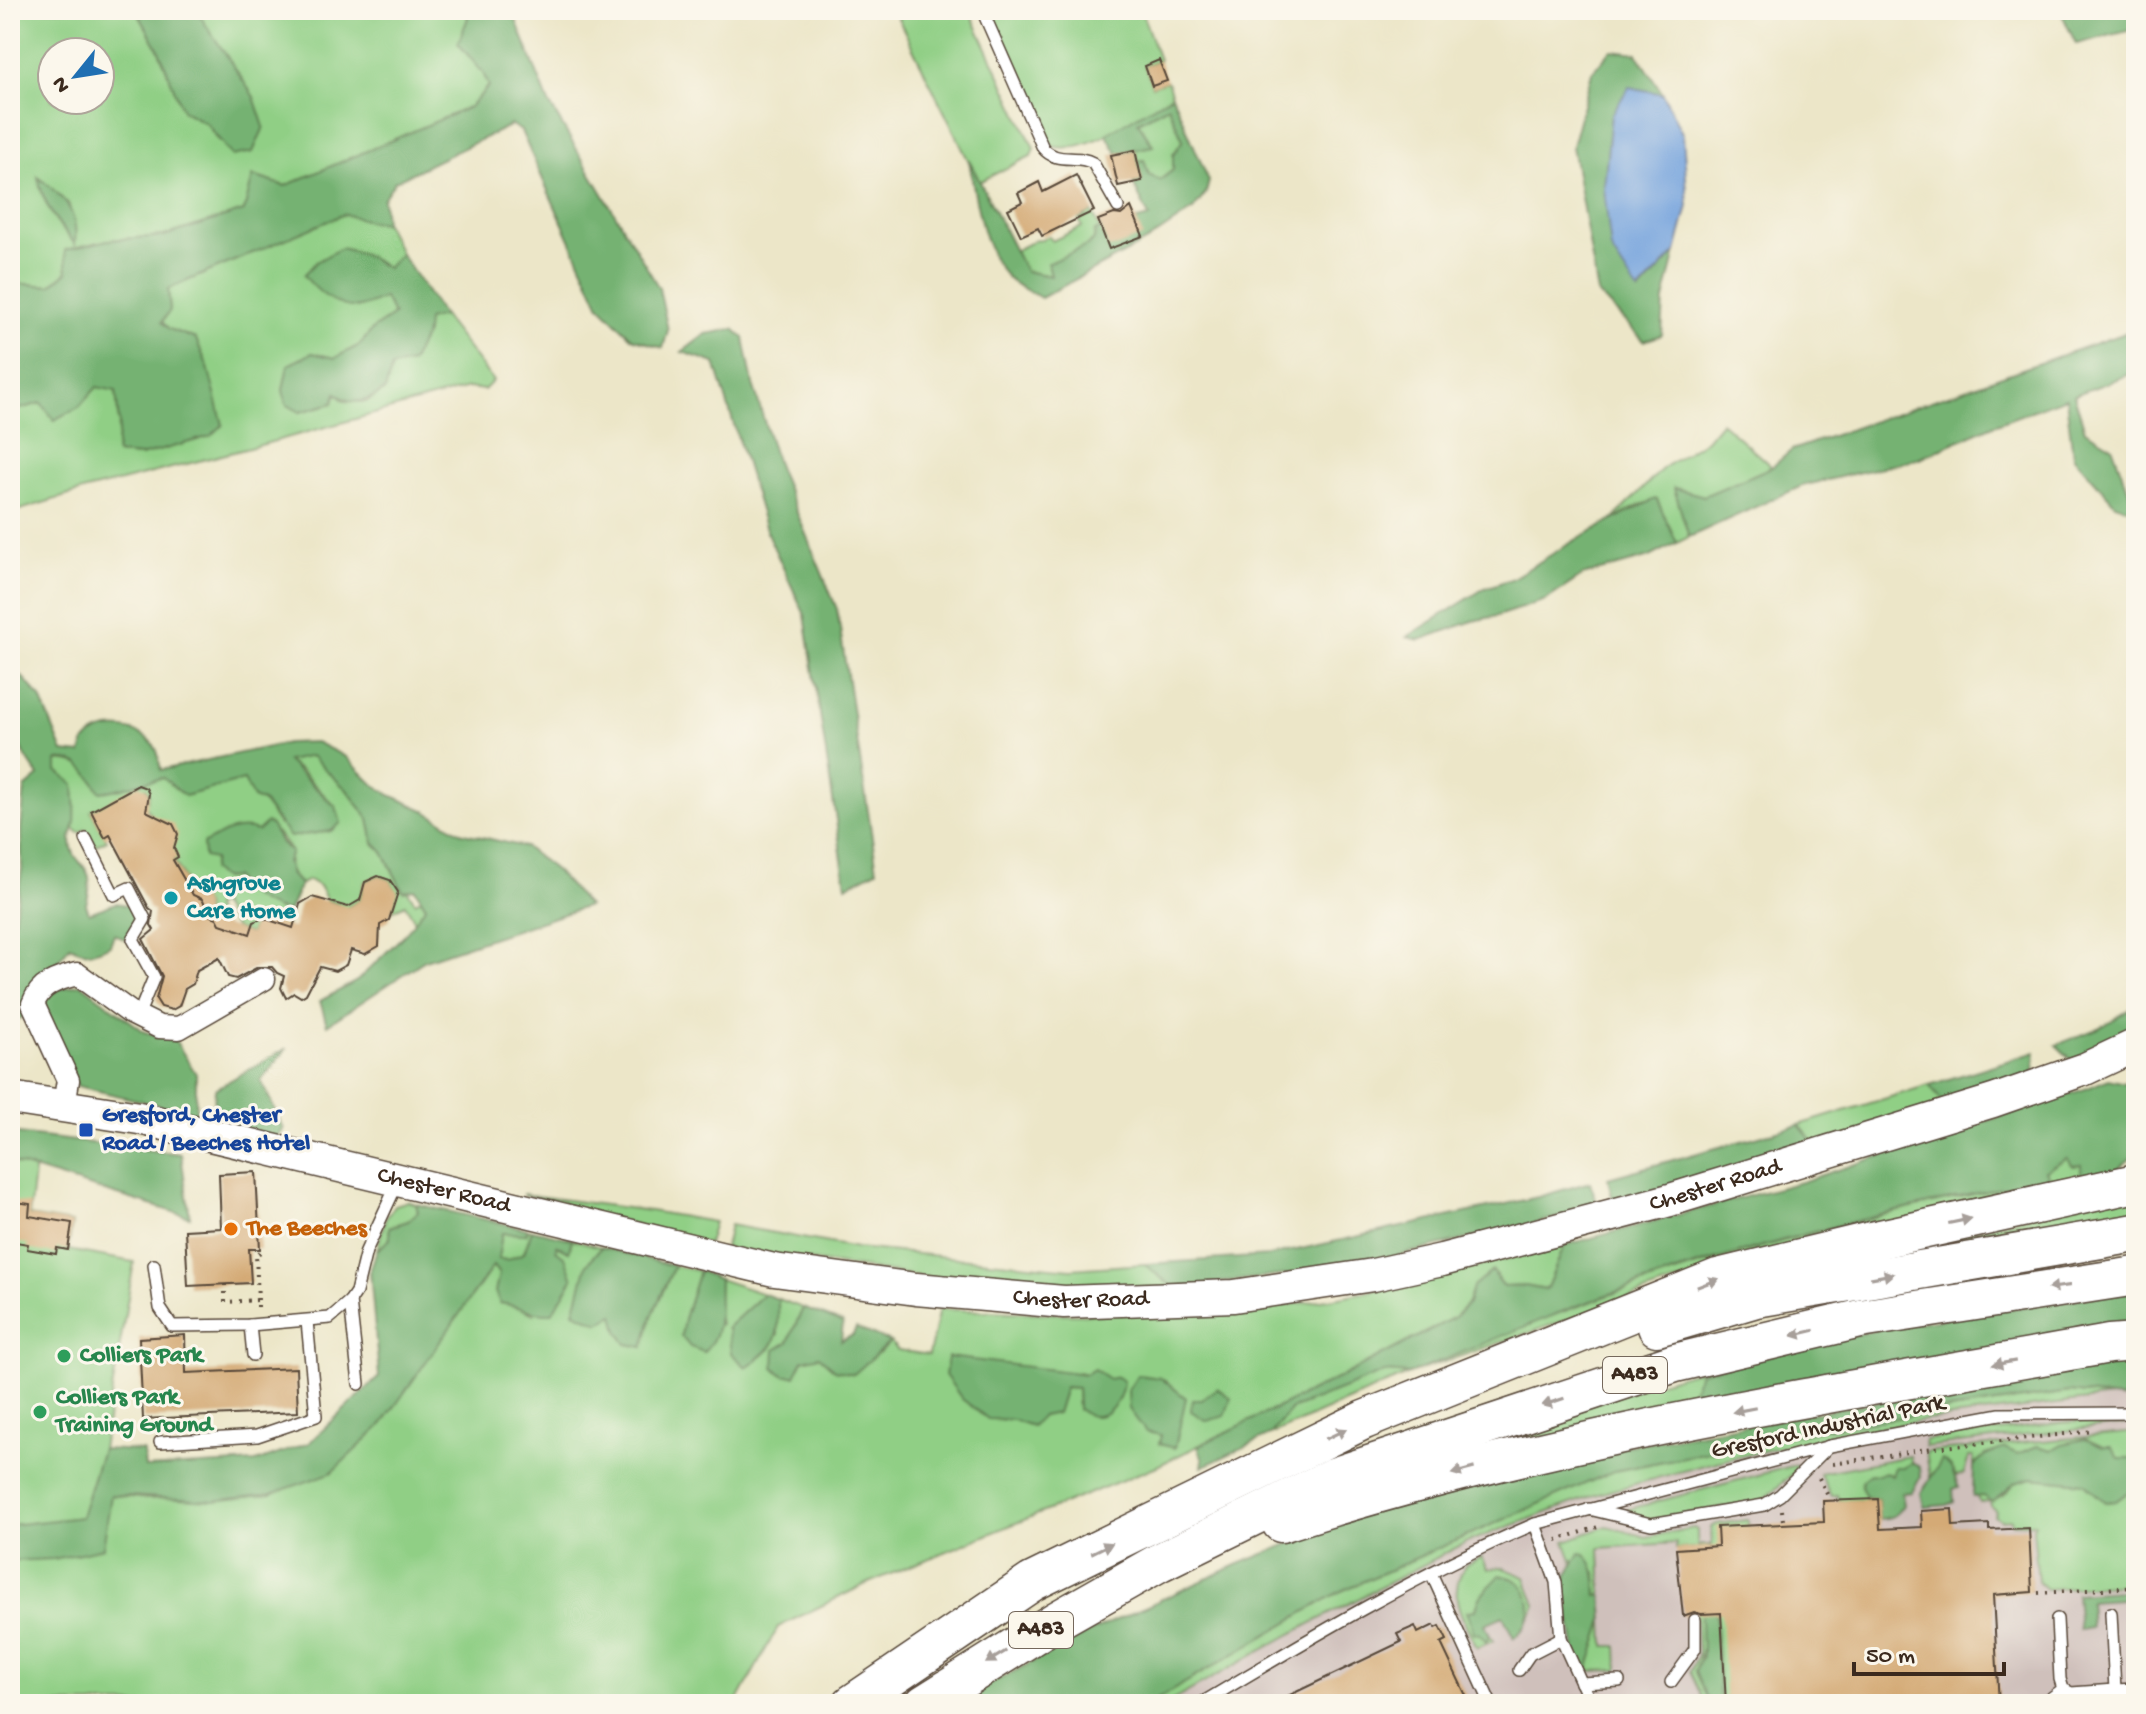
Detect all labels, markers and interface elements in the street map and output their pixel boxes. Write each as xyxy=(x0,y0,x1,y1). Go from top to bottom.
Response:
north arrow xyxy=(36,36,116,116)
text: N xyxy=(47,71,77,97)
place label: Ashgrove Care Home xyxy=(186,870,297,927)
marker: Ashgrove Care Home xyxy=(162,889,180,907)
place label: Gresford, Chester Road / Beeches Hotel xyxy=(101,1102,310,1159)
marker: Gresford, Chester Road / Beeches Hotel xyxy=(77,1121,95,1139)
street label: Chester Road xyxy=(1647,1152,1787,1219)
street label: Chester Road xyxy=(374,1161,515,1221)
one-way arrow xyxy=(1948,1214,1973,1227)
place label: The Beeches xyxy=(245,1215,368,1244)
marker: The Beeches xyxy=(222,1220,240,1238)
one-way arrow xyxy=(1870,1270,1895,1282)
one-way arrow xyxy=(1697,1276,1721,1289)
one-way arrow xyxy=(2046,1281,2071,1294)
street label: Chester Road xyxy=(1012,1283,1151,1317)
one-way arrow xyxy=(1790,1327,1815,1340)
place label: Colliers Park xyxy=(80,1342,206,1371)
marker: Colliers Park xyxy=(55,1347,73,1365)
road number: A483 xyxy=(1603,1357,1667,1393)
one-way arrow xyxy=(1991,1357,2016,1369)
place label: Colliers Park Training Ground xyxy=(54,1384,215,1441)
street label: Gresford Industrial Park xyxy=(1709,1389,1950,1467)
one-way arrow xyxy=(1540,1397,1564,1409)
marker: Colliers Park Training Ground xyxy=(31,1403,49,1421)
one-way arrow xyxy=(1731,1405,1756,1417)
one-way arrow xyxy=(1324,1427,1347,1441)
one-way arrow xyxy=(1450,1466,1475,1478)
one-way arrow xyxy=(1091,1541,1114,1555)
road number: A483 xyxy=(1009,1612,1073,1648)
scale bar xyxy=(1854,1626,2004,1676)
text: 50 m xyxy=(1866,1643,1915,1672)
one-way arrow xyxy=(985,1650,1007,1664)

